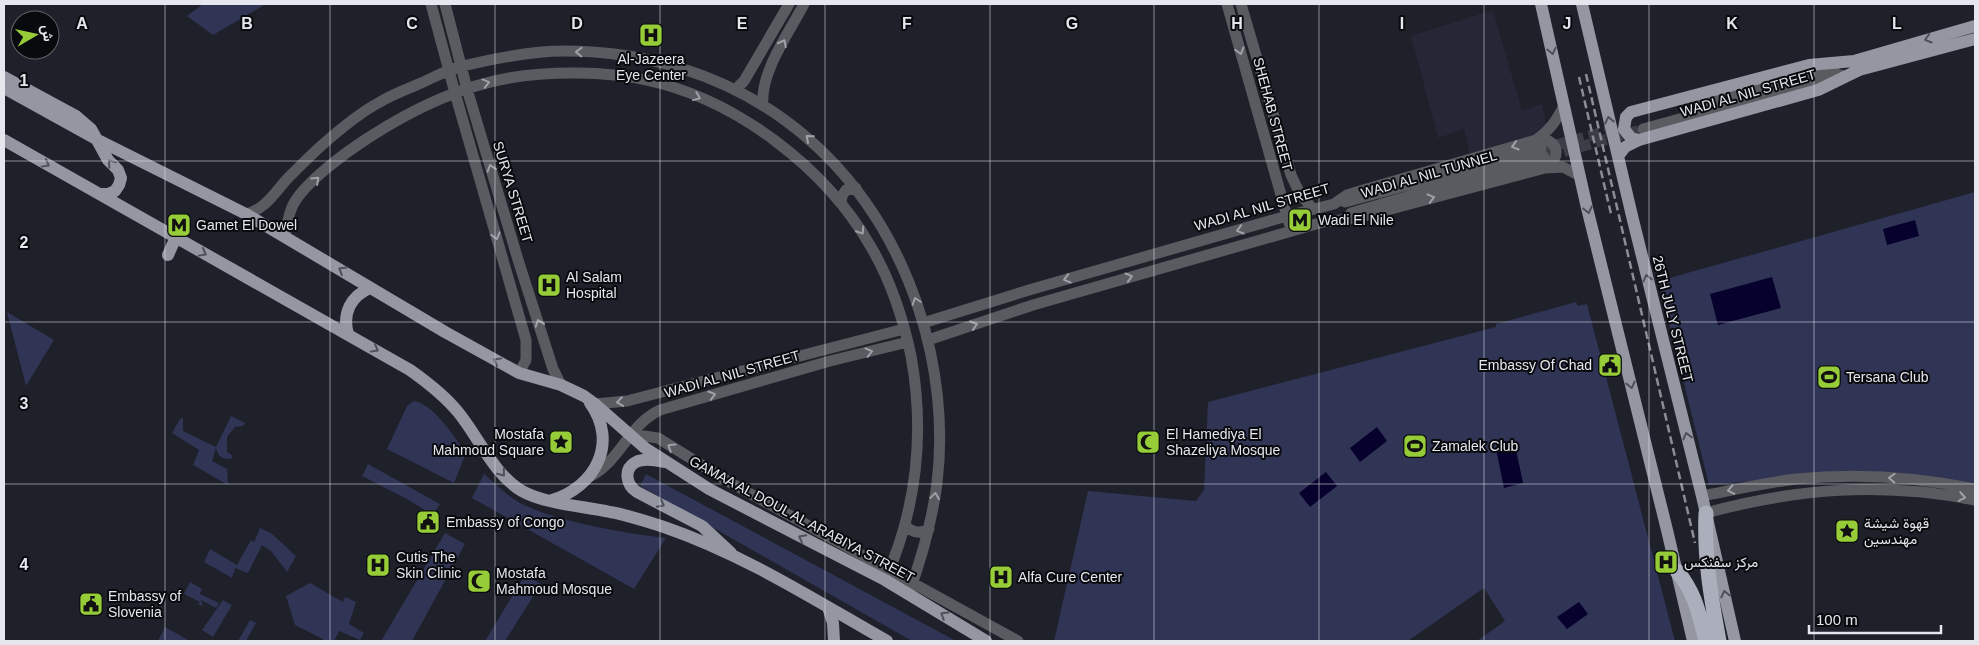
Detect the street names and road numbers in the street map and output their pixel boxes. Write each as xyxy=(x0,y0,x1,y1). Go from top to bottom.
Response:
street label: SHEHAB STREET xyxy=(1250,56,1296,173)
street label: WADI AL NIL STREET xyxy=(1678,66,1818,120)
street label: SURYA STREET xyxy=(490,139,536,245)
street label: WADI AL NIL TUNNEL xyxy=(1359,147,1499,201)
street label: WADI AL NIL STREET xyxy=(1192,180,1332,234)
street label: 26TH JULY STREET xyxy=(1649,254,1697,385)
street label: WADI AL NIL STREET xyxy=(662,347,802,401)
street label: GAMAA AL DOUL AL ARABIYA STREET xyxy=(687,453,918,586)

